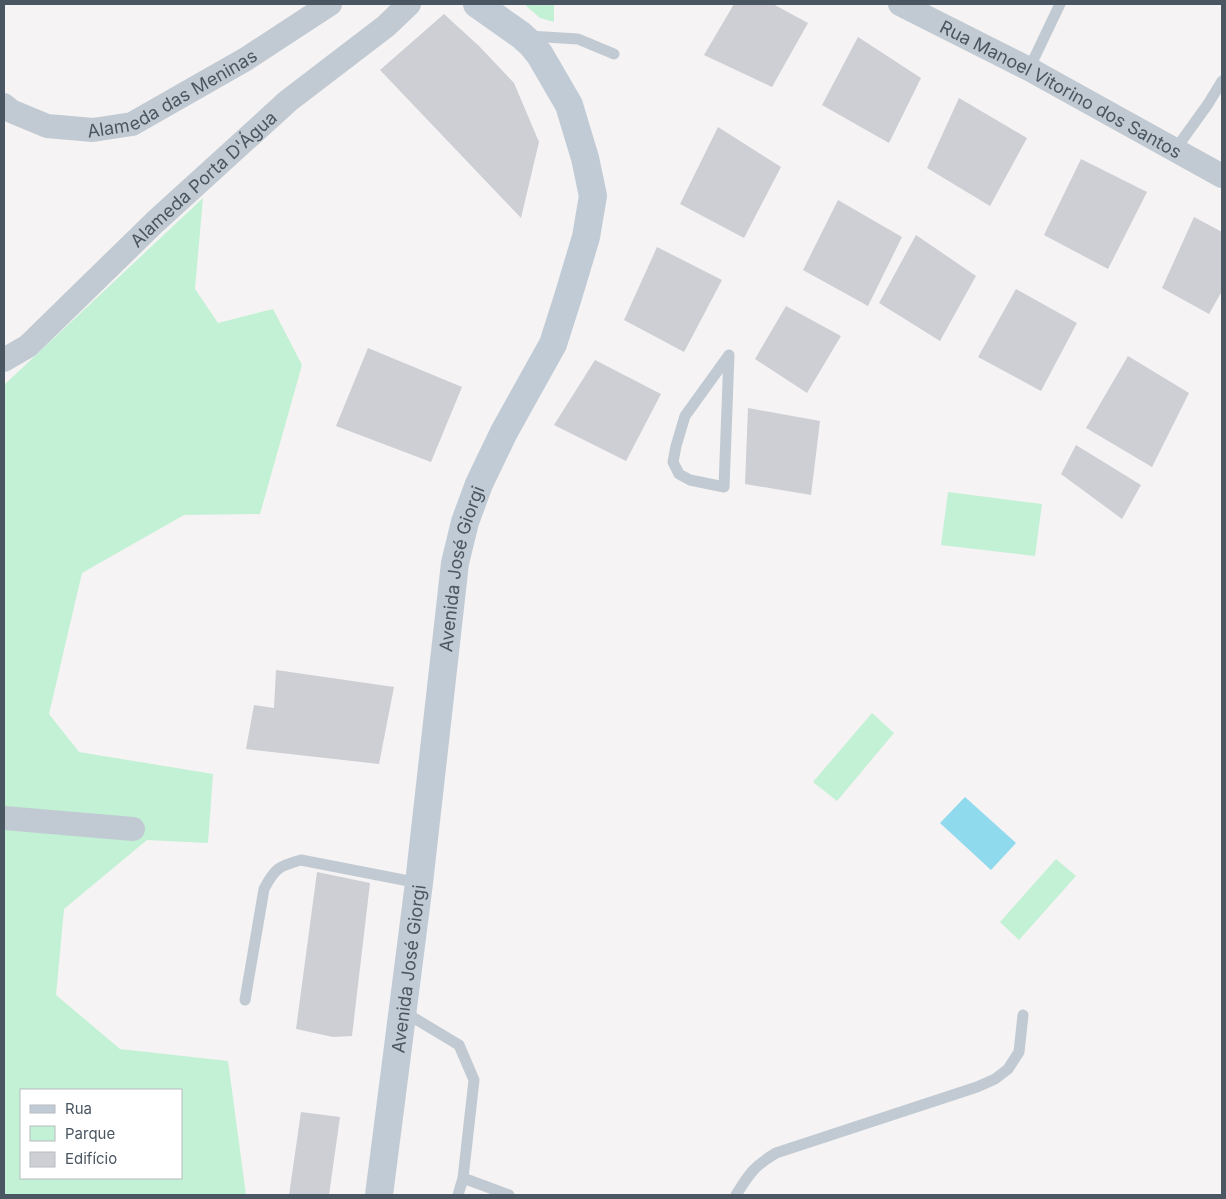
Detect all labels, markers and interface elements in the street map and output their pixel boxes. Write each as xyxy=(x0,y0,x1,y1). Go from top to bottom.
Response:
street label: Rua Manoel Vitorino dos Santos xyxy=(937,16,1185,162)
street label: Alameda das Meninas xyxy=(86,44,261,141)
street label: Alameda Porta D'Água xyxy=(126,106,281,251)
street label: Avenida José Giorgi xyxy=(435,483,488,653)
street label: Avenida José Giorgi xyxy=(387,884,429,1054)
legend xyxy=(20,1089,182,1179)
text: Rua xyxy=(65,1099,92,1118)
text: Parque xyxy=(65,1124,115,1143)
text: Edifício xyxy=(65,1149,117,1168)

